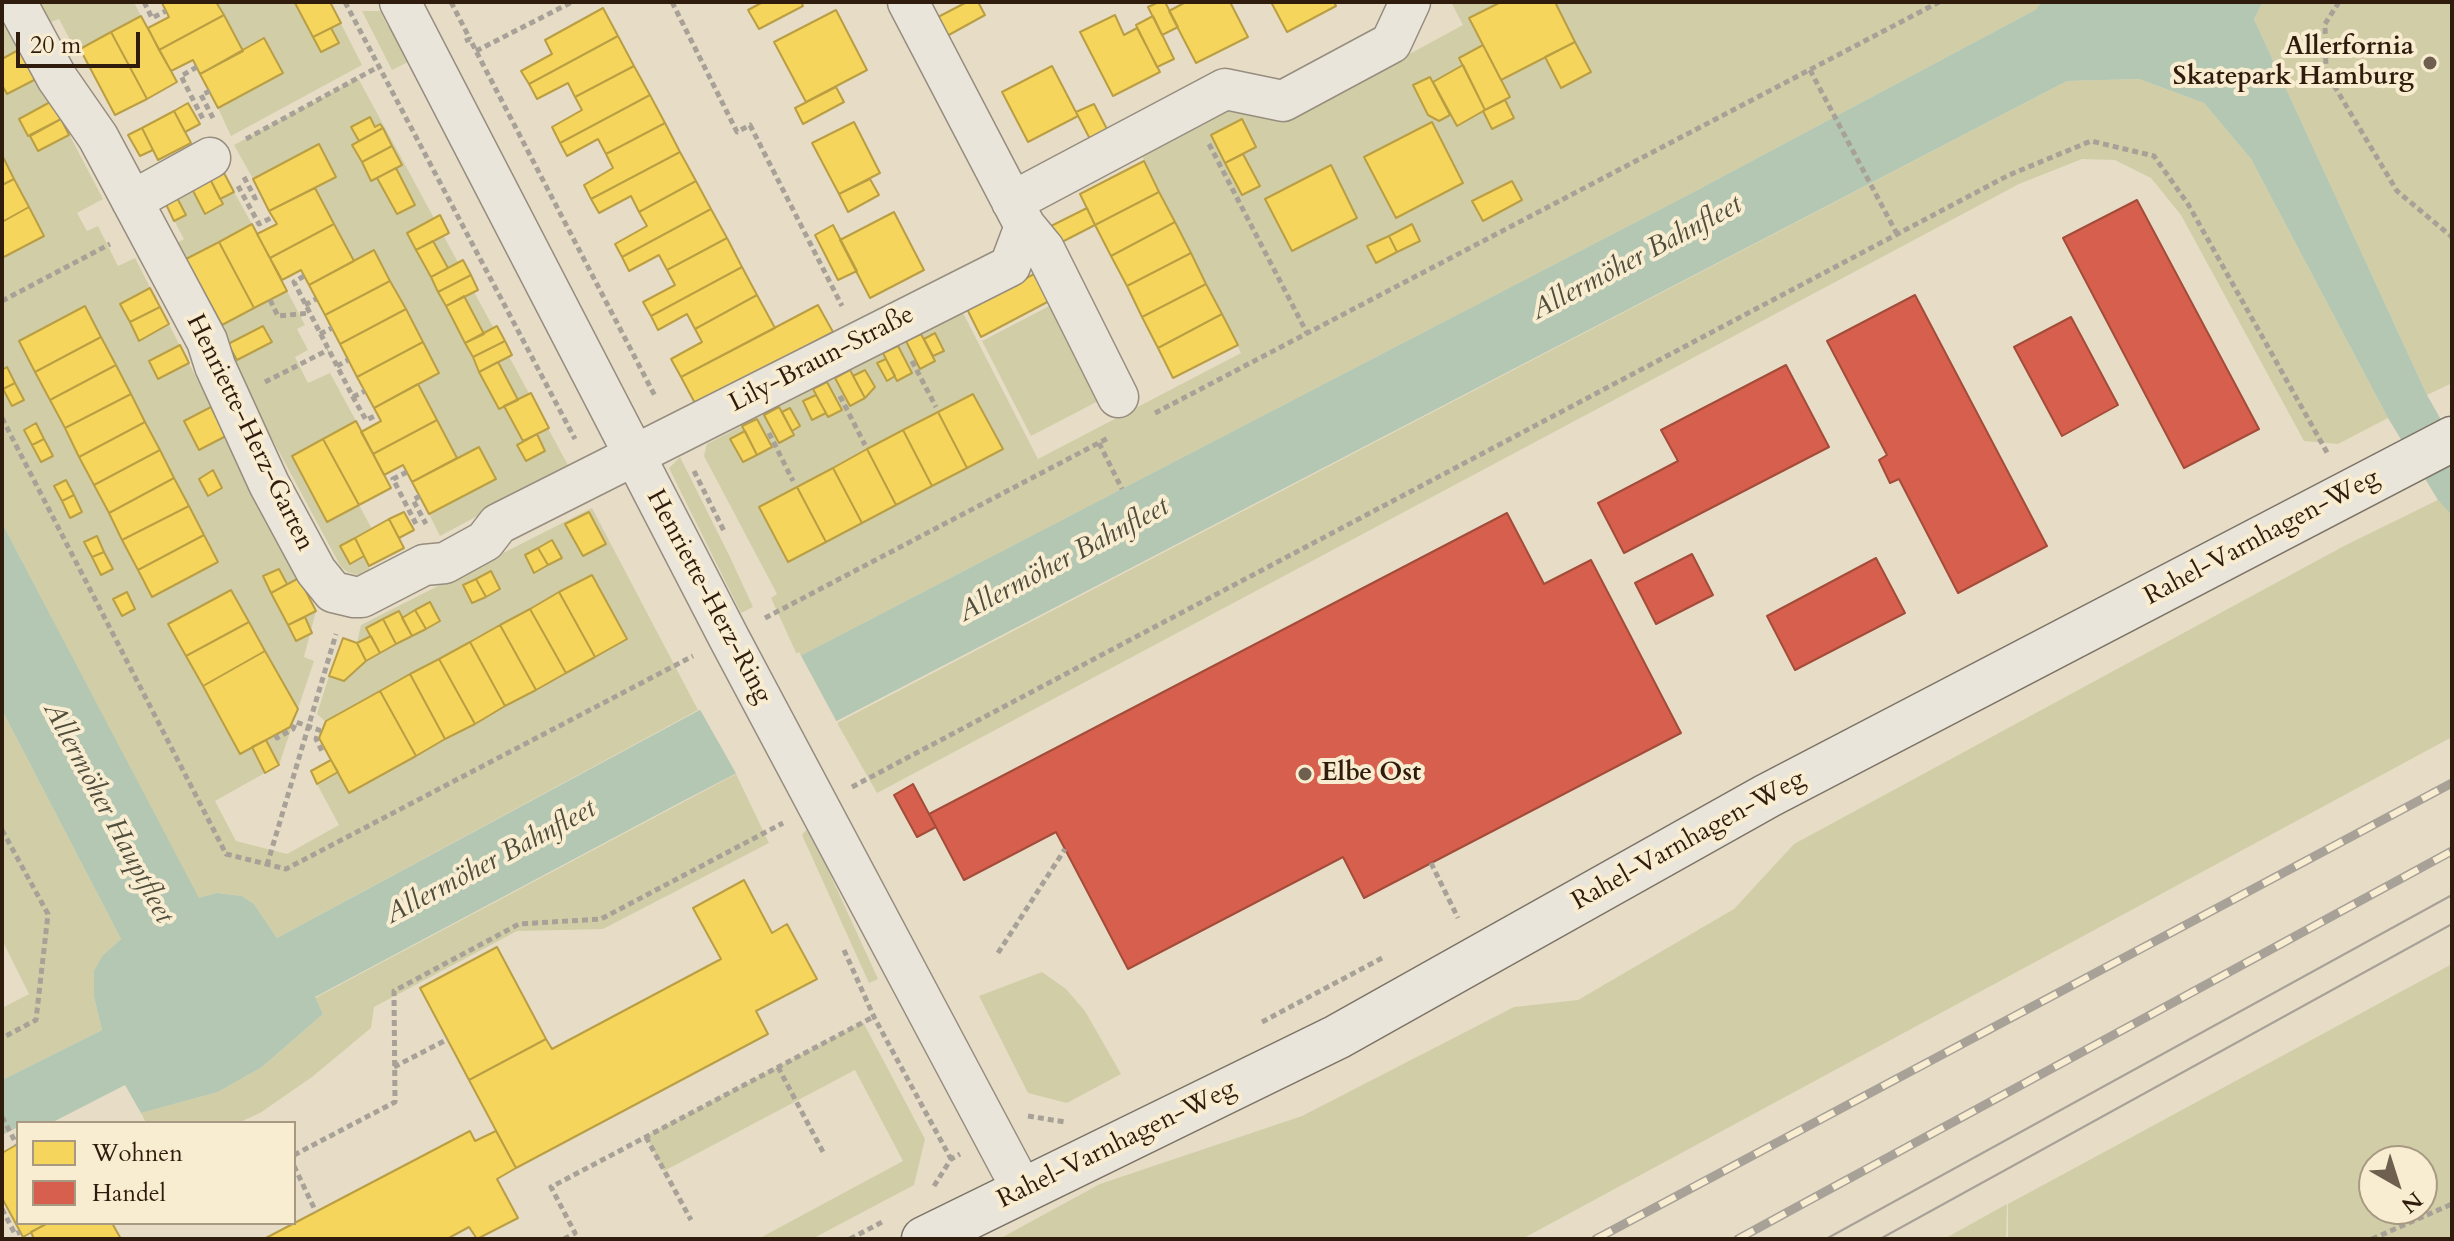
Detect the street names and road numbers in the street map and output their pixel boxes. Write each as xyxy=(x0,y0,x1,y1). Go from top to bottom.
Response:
street label: Lily-Braun-Straße xyxy=(724,300,920,420)
street label: Henriette-Herz-Garten xyxy=(178,310,320,556)
street label: Rahel-Varnhagen-Weg xyxy=(2139,463,2385,613)
street label: Henriette-Herz-Ring xyxy=(638,485,778,709)
street label: Rahel-Varnhagen-Weg xyxy=(1567,764,1811,918)
street label: Rahel-Varnhagen-Weg xyxy=(993,1074,1241,1216)

